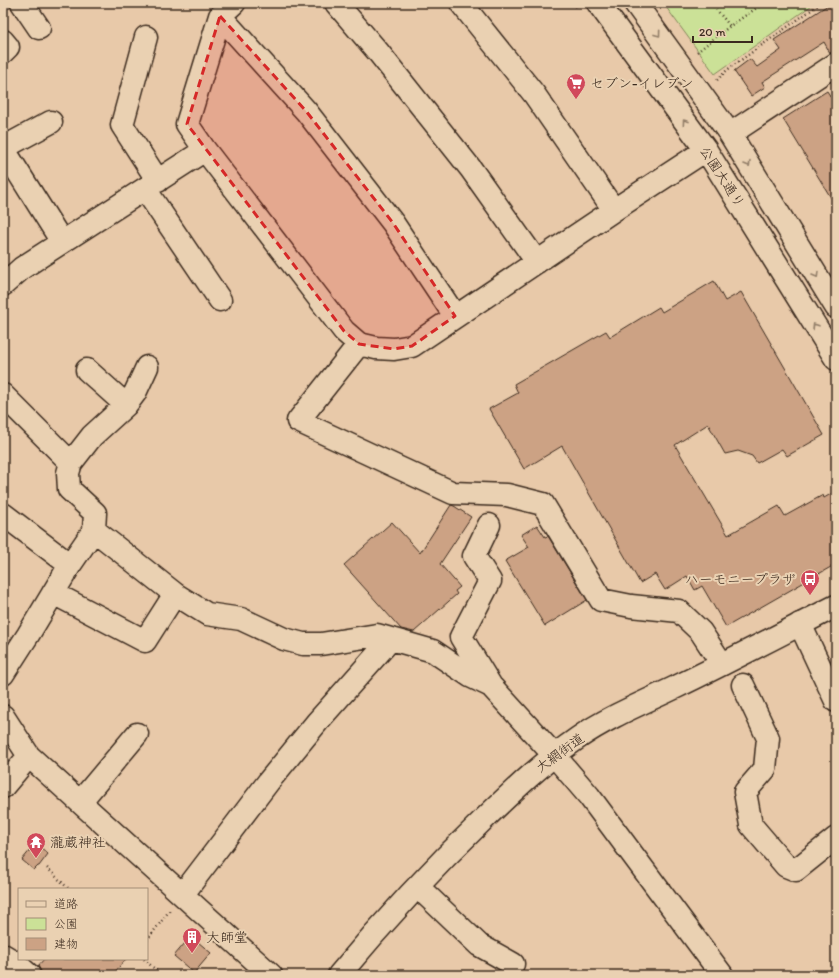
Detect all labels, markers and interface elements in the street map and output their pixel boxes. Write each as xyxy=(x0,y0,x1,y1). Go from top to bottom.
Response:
scale bar xyxy=(693,18,752,44)
text: 20 m xyxy=(699,25,726,39)
one-way arrow xyxy=(653,30,660,37)
supermarket icon: セブン-イレブン xyxy=(565,72,587,100)
place label: セブン-イレブン xyxy=(590,75,694,92)
one-way arrow xyxy=(683,120,690,127)
street label: 公園大通り xyxy=(696,143,748,211)
one-way arrow xyxy=(744,160,751,167)
one-way arrow xyxy=(812,271,819,278)
one-way arrow xyxy=(813,323,820,330)
bus stop icon: ハーモニープラザ xyxy=(799,568,821,596)
place label: ハーモニープラザ xyxy=(685,571,796,588)
street label: 大網街道 xyxy=(532,730,588,776)
temple icon: 瀧蔵神社 xyxy=(25,831,47,859)
place label: 瀧蔵神社 xyxy=(50,834,106,851)
legend xyxy=(18,888,148,960)
text: 道路 xyxy=(54,897,78,911)
text: 公園 xyxy=(54,917,78,931)
building icon: 大師堂 xyxy=(181,926,203,954)
place label: 大師堂 xyxy=(206,929,248,946)
text: 建物 xyxy=(54,937,78,951)

